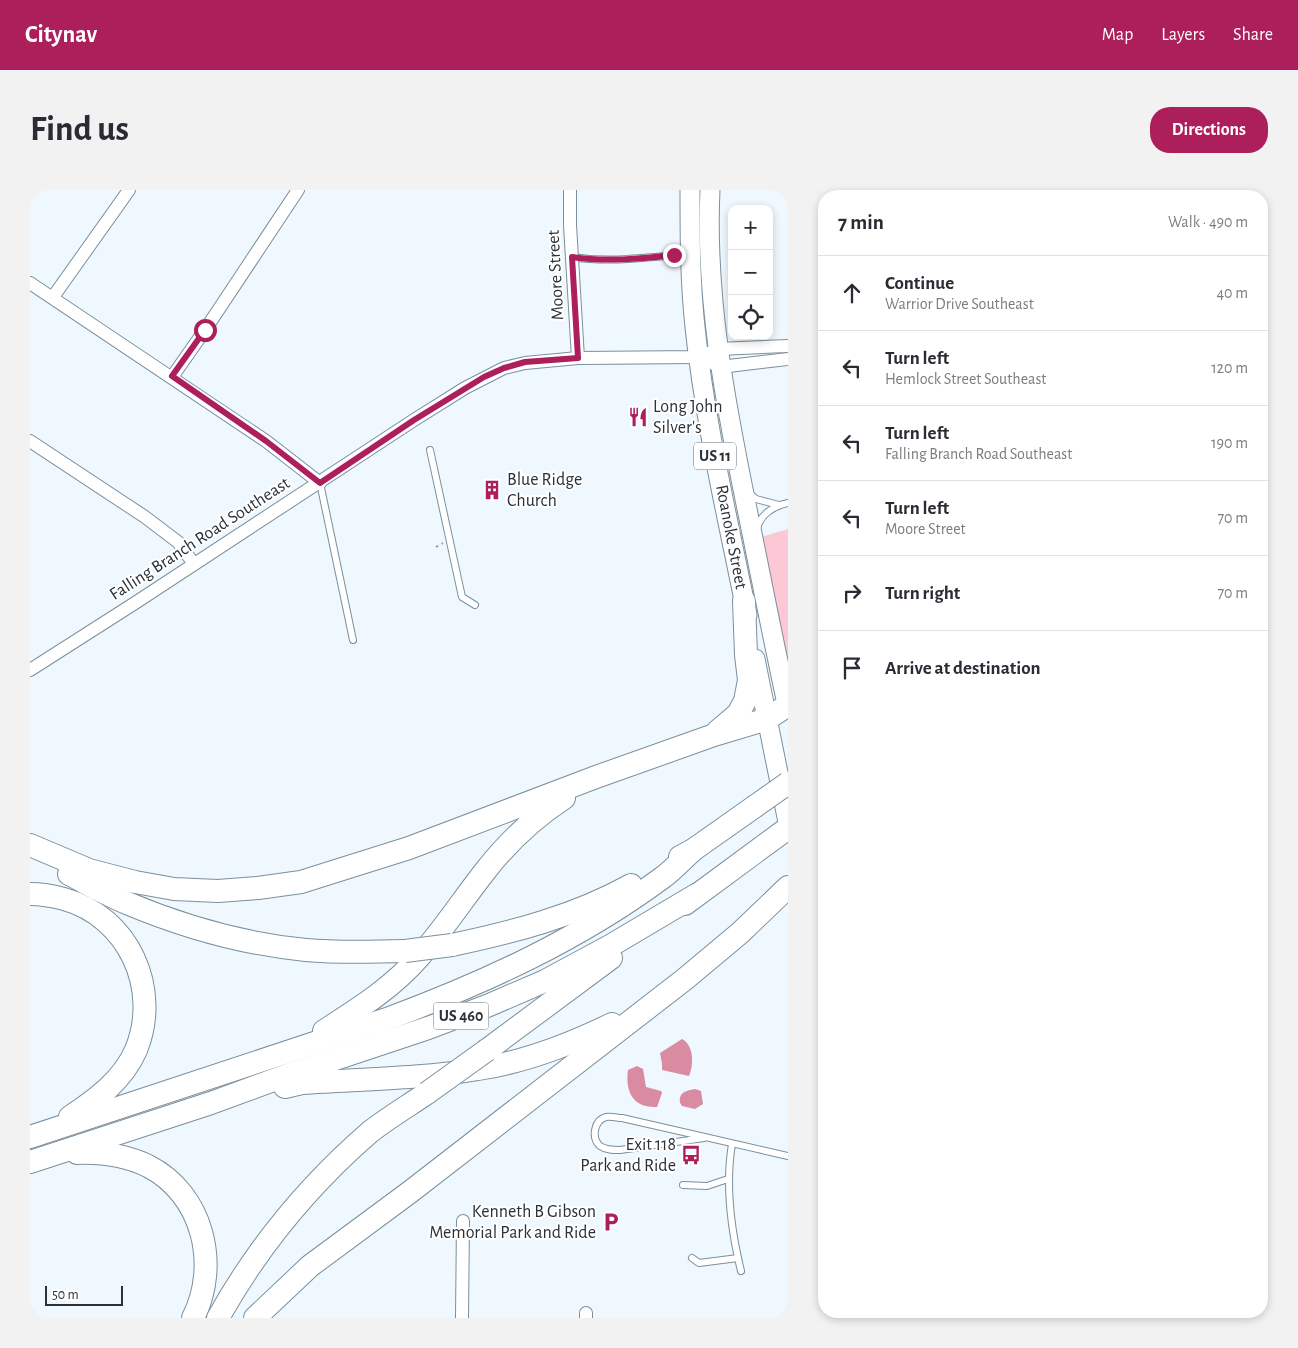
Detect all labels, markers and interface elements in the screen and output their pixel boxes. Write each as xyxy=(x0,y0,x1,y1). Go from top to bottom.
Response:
text: Citynav xyxy=(25,23,97,47)
text: Map xyxy=(1102,26,1133,44)
text: Layers xyxy=(1161,26,1205,44)
text: Share xyxy=(1233,26,1273,44)
button: Directions xyxy=(1150,107,1268,153)
text: Find us xyxy=(30,112,129,147)
map controls xyxy=(728,205,773,340)
button: + xyxy=(728,205,773,250)
text: 7 min xyxy=(838,212,884,233)
text: Walk · 490 m xyxy=(1168,214,1248,230)
street label: Moore Street xyxy=(545,229,567,321)
route end xyxy=(663,244,686,267)
button: − xyxy=(728,250,773,295)
text: Continue xyxy=(885,274,954,293)
icon: ahead xyxy=(838,279,866,307)
text: 40 m xyxy=(1216,285,1248,301)
button: locate xyxy=(728,295,773,340)
text: Warrior Drive Southeast xyxy=(885,296,1034,312)
route start xyxy=(194,319,217,342)
text: Turn left xyxy=(885,349,949,368)
icon: left xyxy=(838,354,866,382)
text: 120 m xyxy=(1211,360,1248,376)
text: Hemlock Street Southeast xyxy=(885,371,1046,387)
place label: Long John Silver's xyxy=(653,398,722,437)
restaurant icon: Long John Silver's xyxy=(627,406,649,428)
text: Turn left xyxy=(885,424,949,443)
icon: left xyxy=(838,429,866,457)
text: 190 m xyxy=(1211,435,1248,451)
road number: US 11 xyxy=(694,442,736,470)
text: Falling Branch Road Southeast xyxy=(885,446,1072,462)
place label: Blue Ridge Church xyxy=(507,471,582,510)
street label: Falling Branch Road Southeast xyxy=(107,474,293,604)
building icon: Blue Ridge Church xyxy=(481,479,503,501)
street label: Roanoke Street xyxy=(712,483,750,591)
text: Turn left xyxy=(885,499,949,518)
icon: left xyxy=(838,504,866,532)
text: 70 m xyxy=(1217,510,1248,526)
text: Moore Street xyxy=(885,521,966,537)
icon: right xyxy=(838,579,866,607)
text: Turn right xyxy=(885,584,960,603)
text: 70 m xyxy=(1217,585,1248,601)
icon: arrive xyxy=(838,654,866,682)
text: Arrive at destination xyxy=(885,659,1041,678)
road number: US 460 xyxy=(434,1002,488,1029)
place label: Exit 118 Park and Ride xyxy=(580,1136,676,1175)
bus stop icon: Exit 118 Park and Ride xyxy=(680,1144,702,1166)
place label: Kenneth B Gibson Memorial Park and Ride xyxy=(429,1203,596,1242)
parking icon: Kenneth B Gibson Memorial Park and Ride xyxy=(600,1211,622,1233)
scale bar xyxy=(45,1283,122,1306)
text: 50 m xyxy=(52,1288,79,1302)

